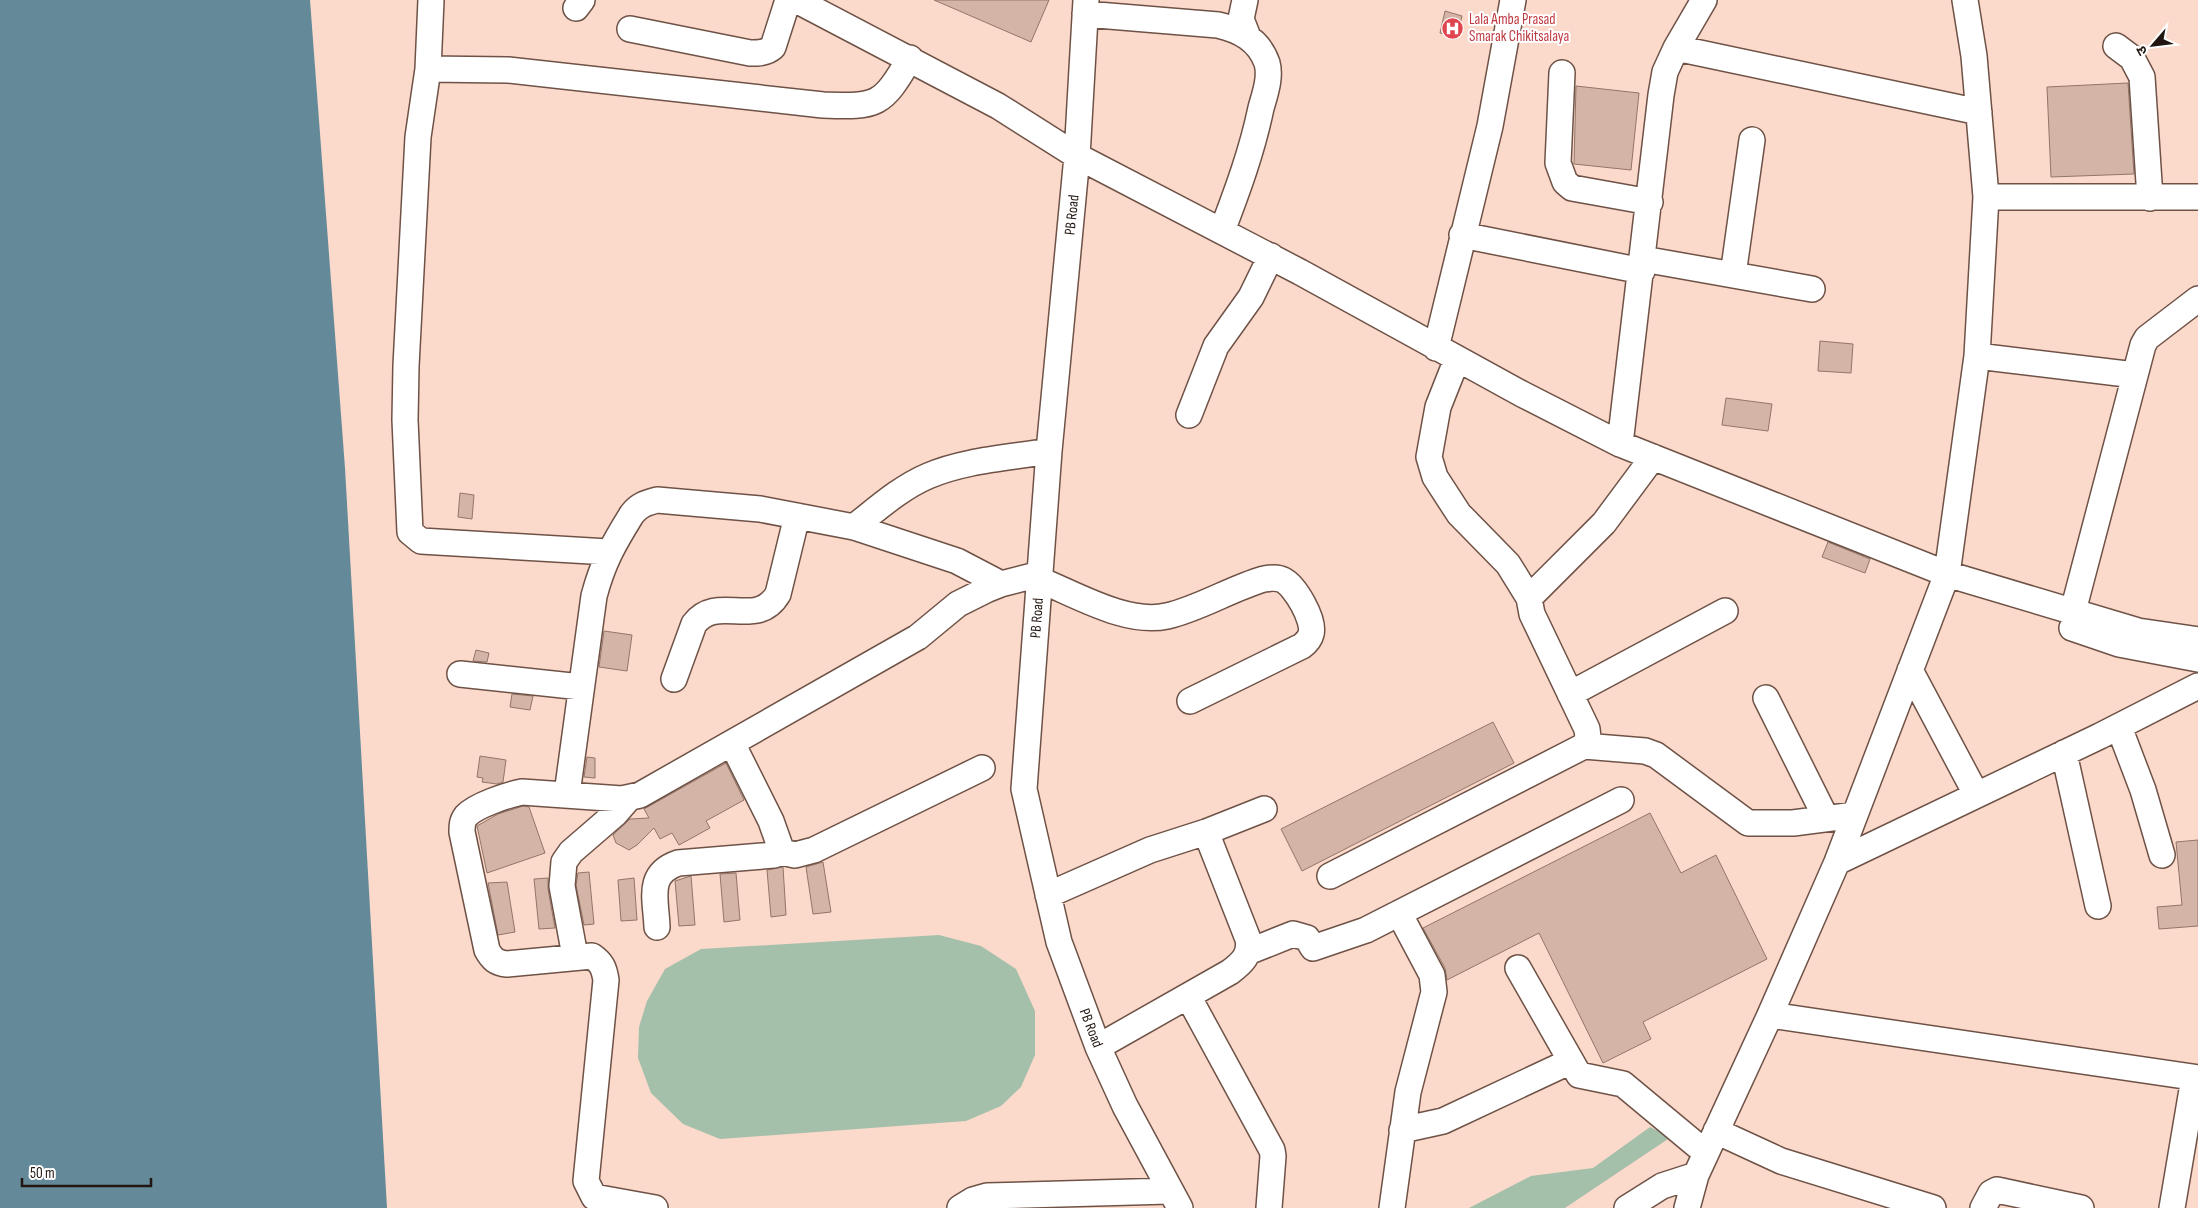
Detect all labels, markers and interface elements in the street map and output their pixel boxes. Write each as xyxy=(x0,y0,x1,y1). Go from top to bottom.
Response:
place label: Lala Amba Prasad Smarak Chikitsalaya xyxy=(1469,10,1569,46)
hospital icon: Lala Amba Prasad Smarak Chikitsalaya xyxy=(1441,16,1465,40)
north arrow xyxy=(2128,20,2178,70)
text: उ xyxy=(2132,43,2151,58)
street label: PB Road xyxy=(1060,194,1084,236)
street label: PB Road xyxy=(1026,597,1048,639)
street label: PB Road xyxy=(1075,1006,1107,1050)
scale bar xyxy=(22,1156,151,1188)
text: 50 m xyxy=(30,1164,55,1183)

